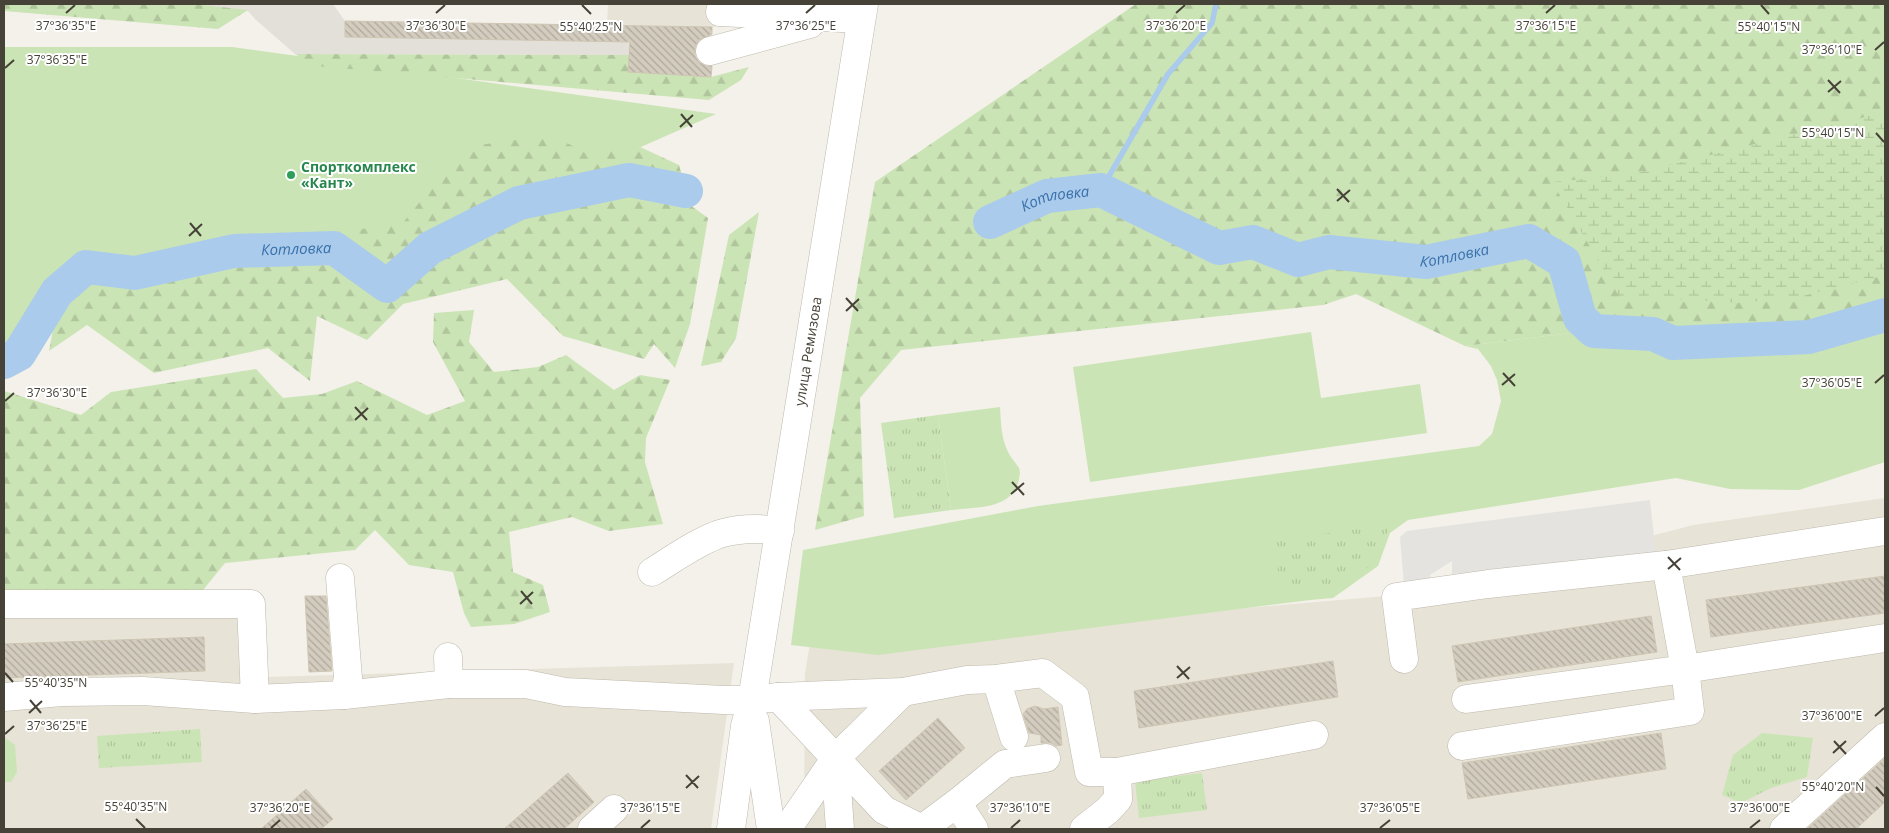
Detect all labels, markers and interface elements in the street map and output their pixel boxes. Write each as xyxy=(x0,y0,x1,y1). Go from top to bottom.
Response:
text: 37°36'35"E xyxy=(36,17,96,34)
text: 37°36'30"E xyxy=(406,17,466,34)
text: 37°36'25"E xyxy=(776,17,836,34)
text: 37°36'20"E xyxy=(1146,17,1206,34)
text: 37°36'15"E xyxy=(1516,17,1576,34)
text: 55°40'25"N xyxy=(560,18,622,35)
text: 55°40'15"N xyxy=(1738,18,1800,35)
text: 37°36'10"E xyxy=(1802,41,1862,58)
text: 37°36'35"E xyxy=(27,51,87,68)
text: 55°40'15"N xyxy=(1802,124,1864,141)
place label: Спорткомплекс «Кант» xyxy=(301,157,416,192)
marker: Спорткомплекс «Кант» xyxy=(285,169,297,181)
water label: Котловка xyxy=(1017,180,1091,216)
water label: Котловка xyxy=(261,237,332,259)
water label: Котловка xyxy=(1419,238,1491,271)
street label: улица Ремизова xyxy=(789,295,826,407)
text: 37°36'05"E xyxy=(1802,374,1862,391)
text: 37°36'30"E xyxy=(27,384,87,401)
text: 55°40'35"N xyxy=(25,674,87,691)
text: 37°36'00"E xyxy=(1802,707,1862,724)
text: 37°36'25"E xyxy=(27,717,87,734)
text: 55°40'20"N xyxy=(1802,778,1864,795)
text: 55°40'35"N xyxy=(105,798,167,815)
text: 37°36'20"E xyxy=(250,799,310,816)
text: 37°36'15"E xyxy=(620,799,680,816)
text: 37°36'10"E xyxy=(990,799,1050,816)
text: 37°36'05"E xyxy=(1360,799,1420,816)
text: 37°36'00"E xyxy=(1730,799,1790,816)

